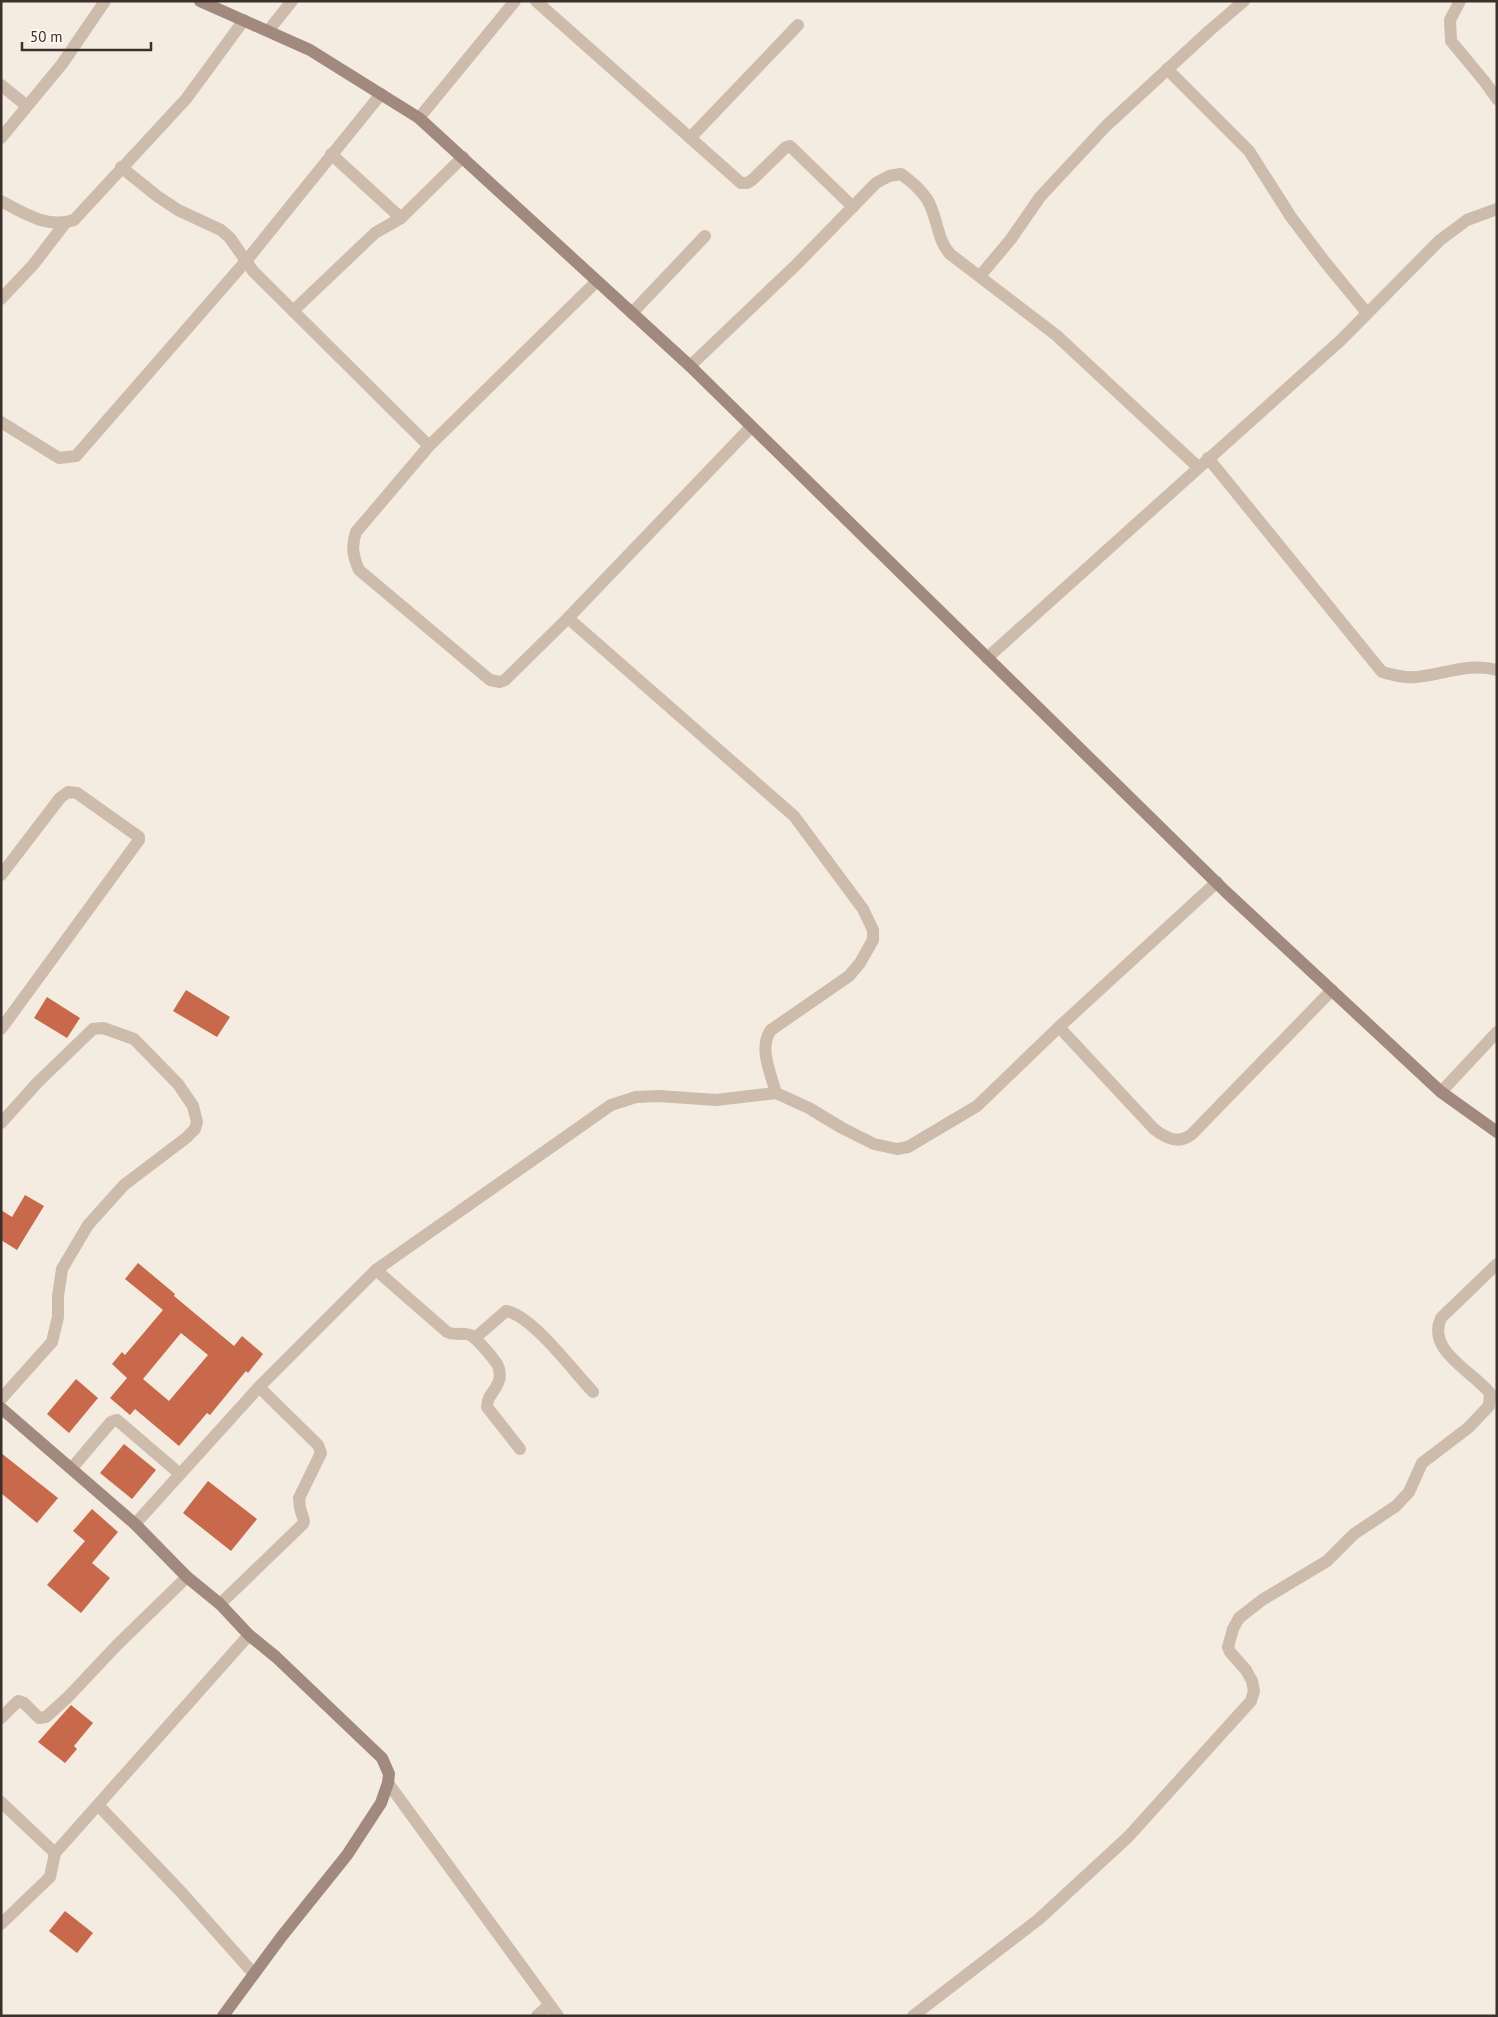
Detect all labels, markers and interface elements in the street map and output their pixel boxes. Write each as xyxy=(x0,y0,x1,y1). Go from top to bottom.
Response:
scale bar xyxy=(22,20,151,52)
text: 50 m xyxy=(30,27,63,46)

